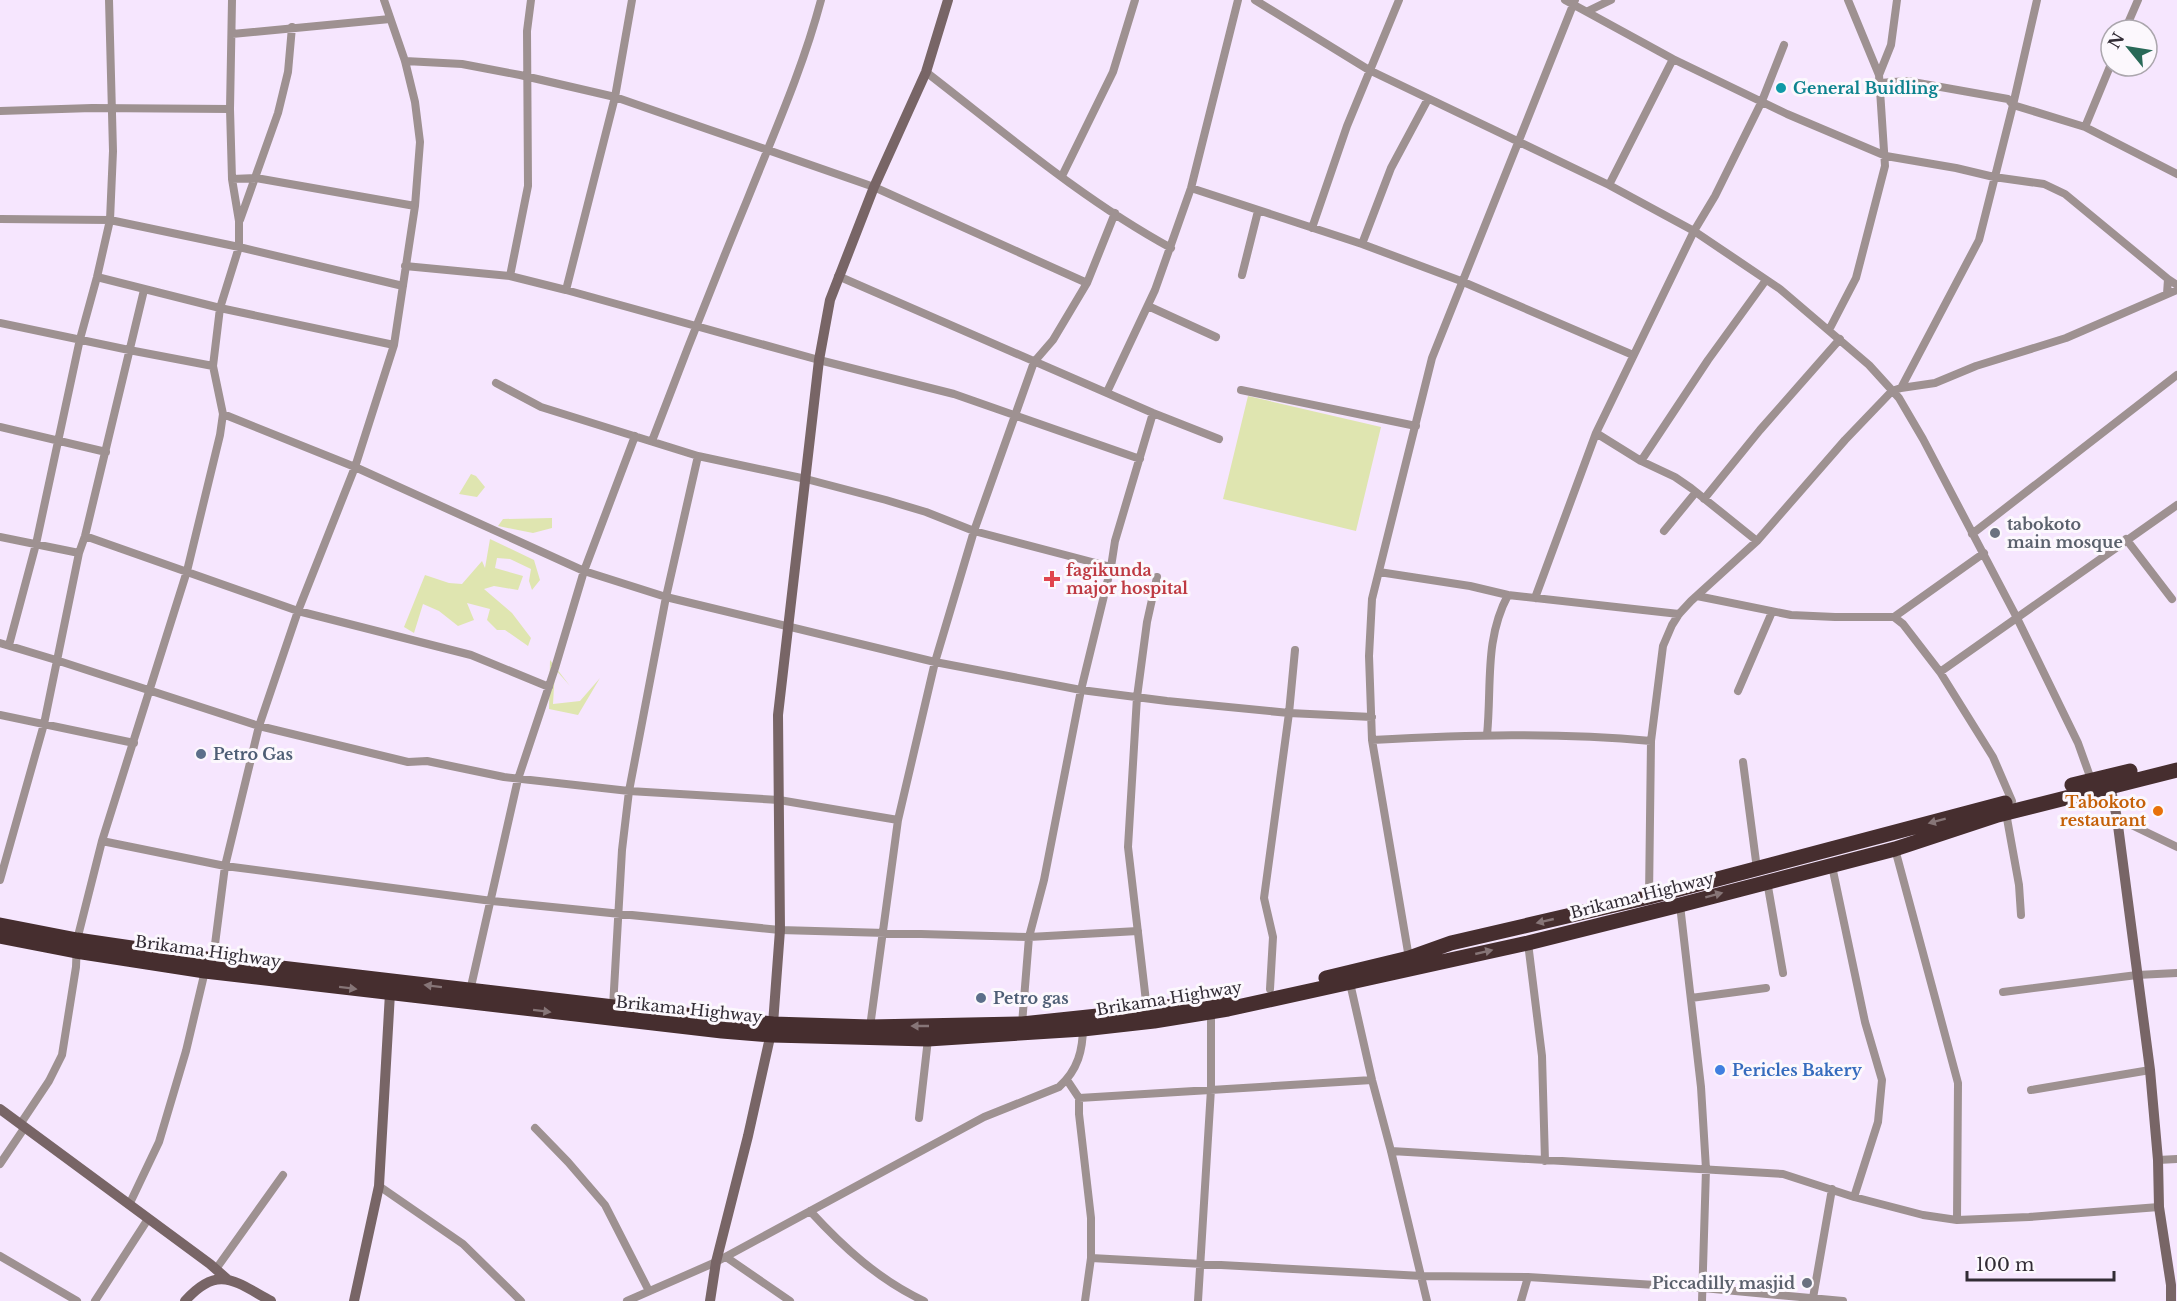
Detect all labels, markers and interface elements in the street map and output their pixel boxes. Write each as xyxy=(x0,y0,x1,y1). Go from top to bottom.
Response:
north arrow xyxy=(2099,18,2159,78)
text: N xyxy=(2104,29,2128,52)
place label: General Buidling xyxy=(1793,78,1939,98)
marker: General Buidling xyxy=(1774,81,1788,95)
place label: tabokoto main mosque xyxy=(2007,514,2123,552)
marker: tabokoto main mosque xyxy=(1988,526,2002,540)
place label: fagikunda major hospital xyxy=(1066,560,1188,598)
marker: fagikunda major hospital xyxy=(1043,570,1061,588)
place label: Petro Gas xyxy=(213,744,293,764)
marker: Petro Gas xyxy=(194,747,208,761)
place label: Tabokoto restaurant xyxy=(2060,792,2147,830)
marker: Tabokoto restaurant xyxy=(2151,804,2165,818)
one-way arrow xyxy=(1928,817,1946,826)
street label: Brikama Highway xyxy=(1568,867,1717,923)
one-way arrow xyxy=(1705,890,1723,900)
one-way arrow xyxy=(1535,917,1554,926)
street label: Brikama Highway xyxy=(134,931,283,971)
one-way arrow xyxy=(1475,947,1493,957)
street label: Brikama Highway xyxy=(1095,976,1244,1019)
one-way arrow xyxy=(424,981,443,991)
one-way arrow xyxy=(339,984,358,993)
place label: Petro gas xyxy=(993,988,1069,1008)
street label: Brikama Highway xyxy=(615,991,764,1027)
marker: Petro gas xyxy=(974,991,988,1005)
one-way arrow xyxy=(533,1006,552,1016)
one-way arrow xyxy=(911,1021,930,1031)
place label: Pericles Bakery xyxy=(1732,1060,1862,1080)
marker: Pericles Bakery xyxy=(1713,1063,1727,1077)
scale bar xyxy=(1967,1244,2114,1282)
text: 100 m xyxy=(1976,1254,2034,1276)
place label: Piccadilly masjid xyxy=(1652,1273,1795,1293)
marker: Piccadilly masjid xyxy=(1800,1276,1814,1290)

